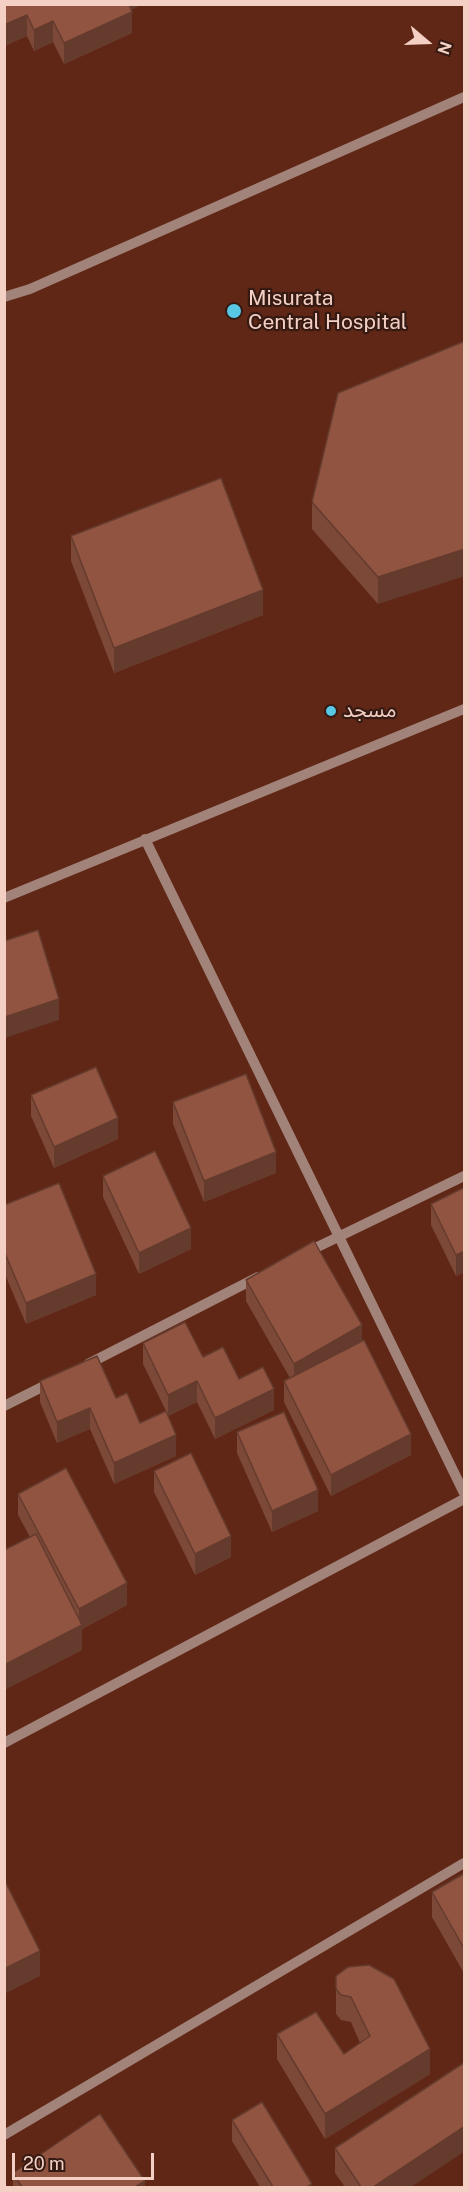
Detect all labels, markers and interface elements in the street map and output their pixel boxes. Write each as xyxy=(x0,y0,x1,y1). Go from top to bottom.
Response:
north arrow xyxy=(397,12,457,72)
text: N xyxy=(433,39,456,57)
place label: Misurata Central Hospital xyxy=(248,286,407,336)
marker: Misurata Central Hospital xyxy=(225,302,243,320)
place label: مسجد xyxy=(343,698,396,724)
marker: مسجد xyxy=(324,704,338,718)
scale bar xyxy=(15,2141,158,2179)
text: 20 m xyxy=(23,2153,65,2174)

